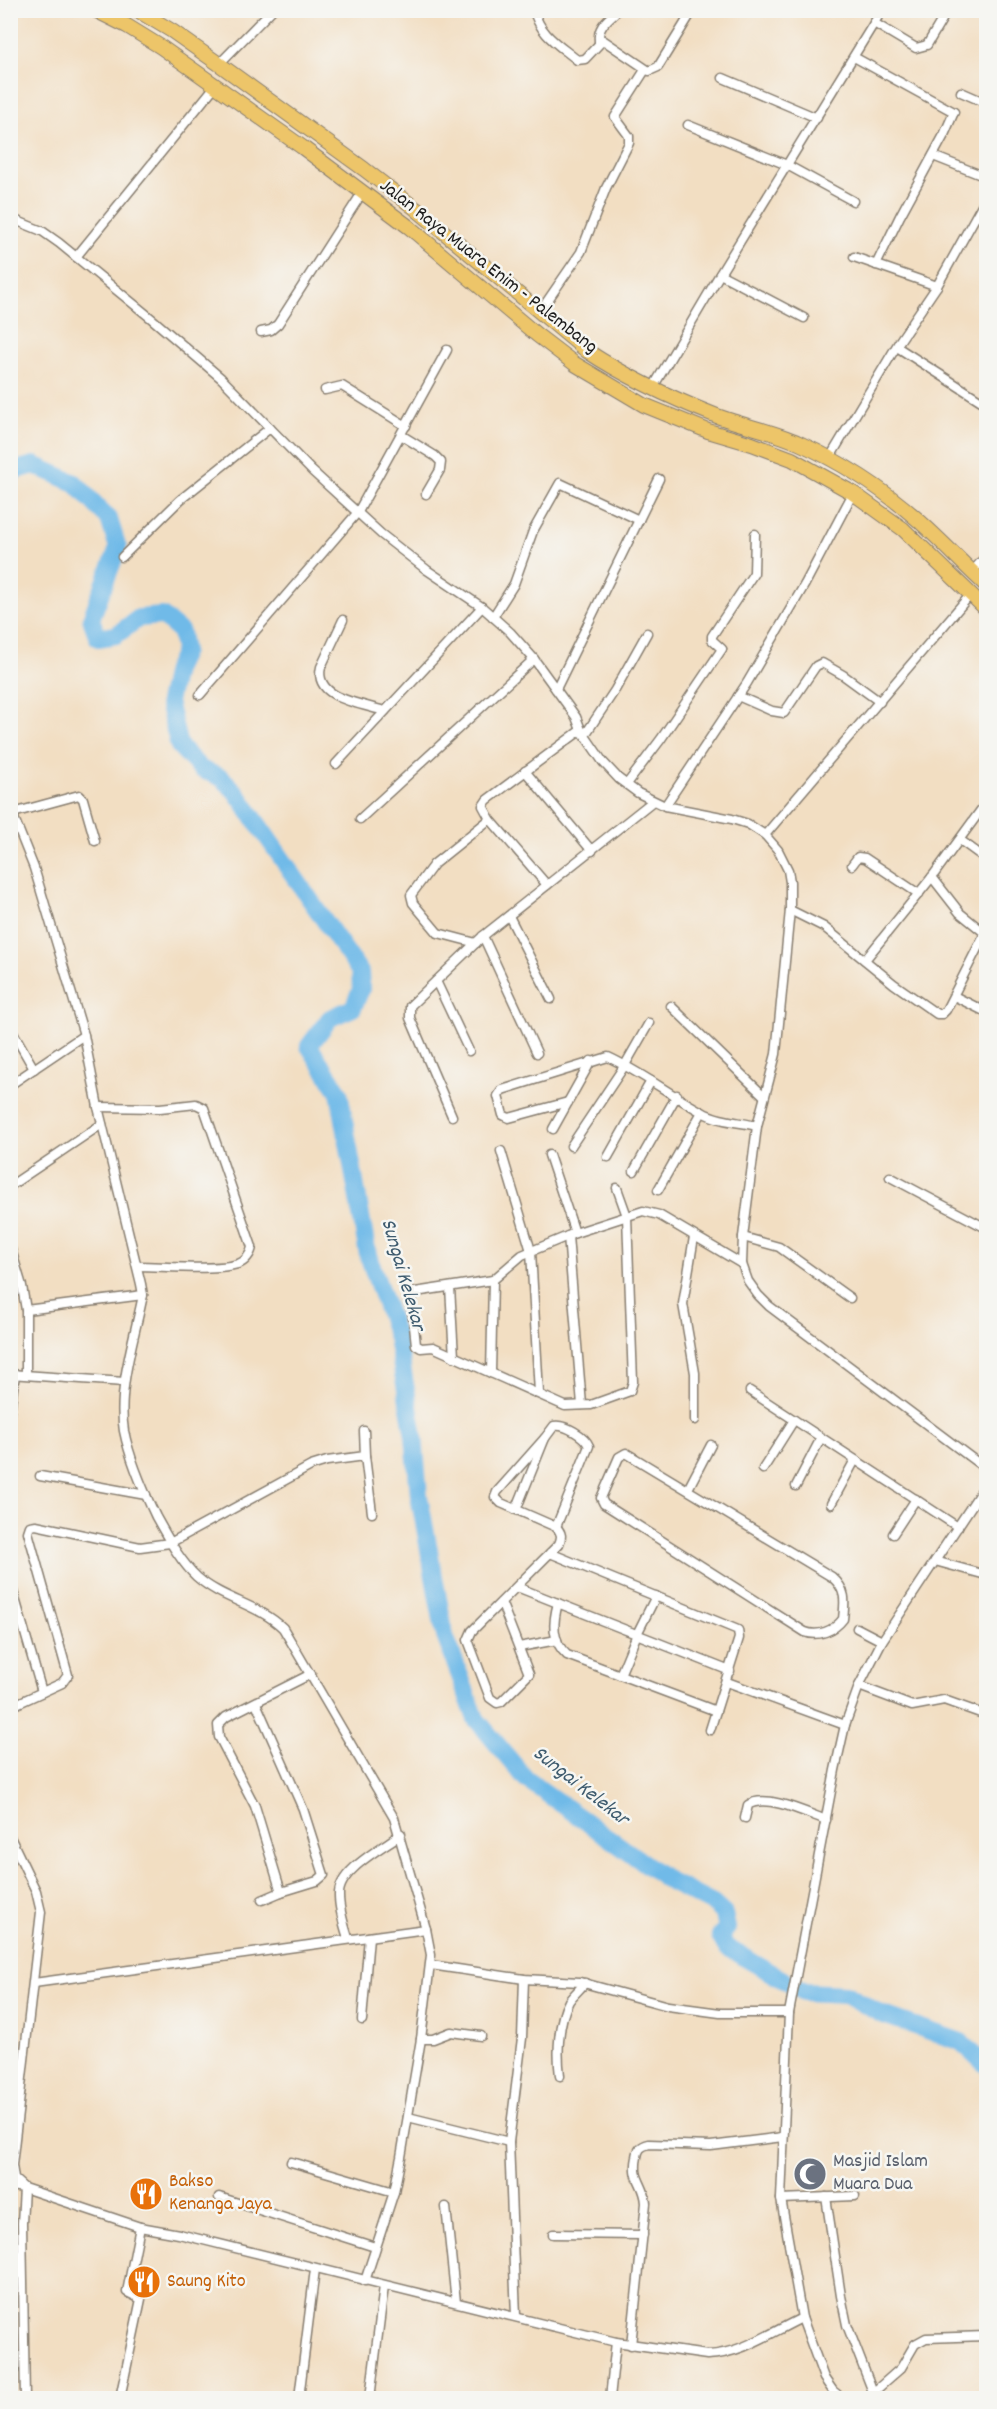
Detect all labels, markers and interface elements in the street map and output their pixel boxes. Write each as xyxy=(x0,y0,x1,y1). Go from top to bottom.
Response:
street label: Jalan Raya Muara Enim - Palembang xyxy=(373,173,603,361)
water label: Sungai Kelekar xyxy=(372,1216,433,1337)
water label: Sungai Kelekar xyxy=(525,1740,636,1836)
place label: Masjid Islam Muara Dua xyxy=(833,2148,928,2199)
mosque icon: Masjid Islam Muara Dua xyxy=(792,2156,828,2192)
place label: Bakso Kenanga Jaya xyxy=(169,2168,272,2219)
restaurant icon: Bakso Kenanga Jaya xyxy=(128,2176,164,2212)
restaurant icon: Saung Kito xyxy=(126,2264,162,2300)
place label: Saung Kito xyxy=(167,2268,246,2296)

